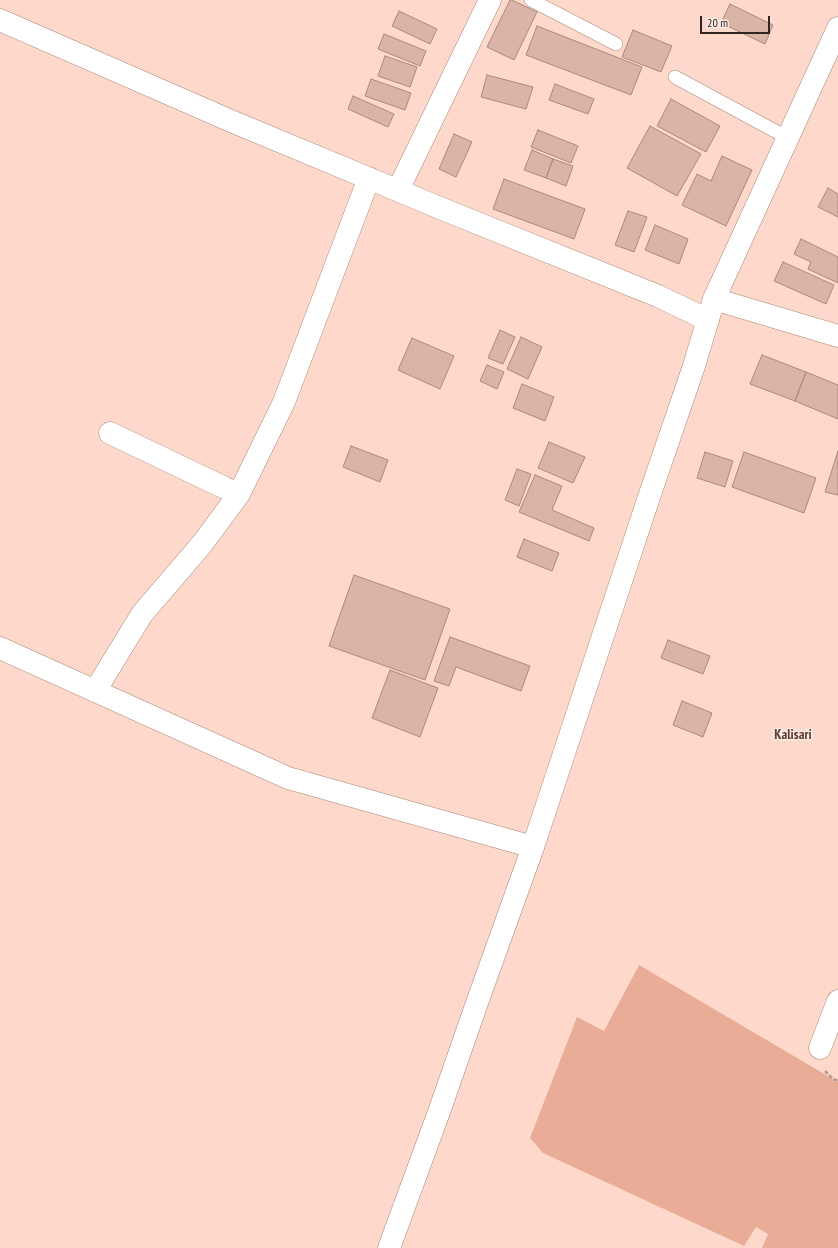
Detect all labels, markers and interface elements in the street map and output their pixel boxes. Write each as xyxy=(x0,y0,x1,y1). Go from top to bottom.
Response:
scale bar xyxy=(702,8,772,34)
text: 20 m xyxy=(707,15,728,30)
district label: Kalisari xyxy=(774,727,812,743)

